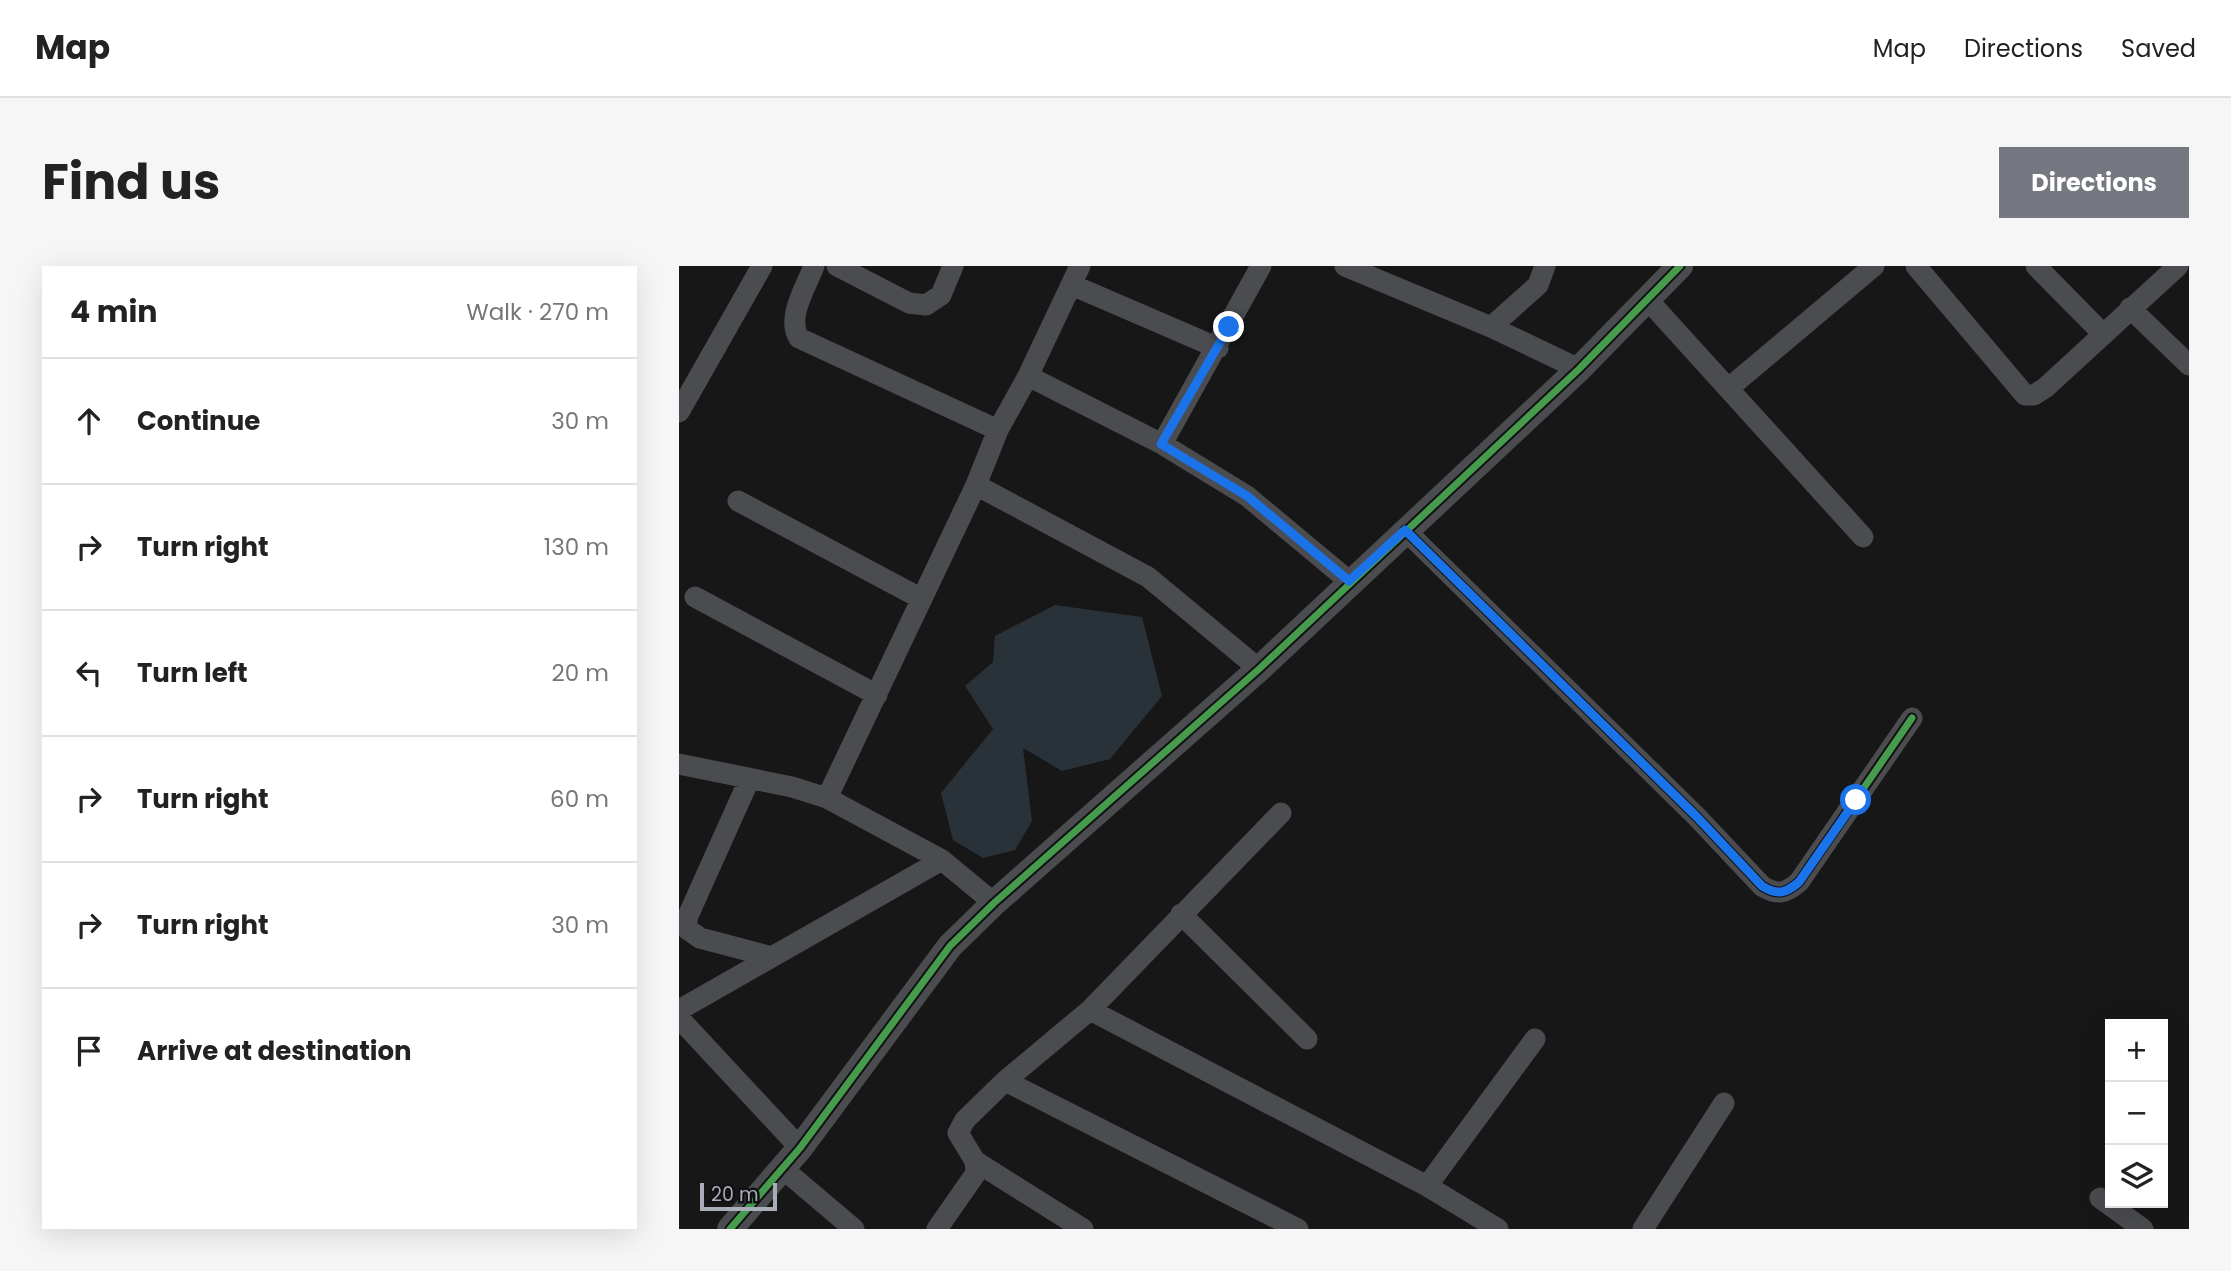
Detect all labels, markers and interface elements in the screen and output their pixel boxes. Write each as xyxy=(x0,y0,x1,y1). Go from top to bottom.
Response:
text: Map xyxy=(35,24,110,71)
text: Map xyxy=(1873,32,1926,65)
text: Directions xyxy=(1964,32,2083,65)
text: Saved xyxy=(2121,32,2196,65)
button: Directions xyxy=(1999,147,2189,218)
text: Find us xyxy=(42,148,220,216)
text: 4 min xyxy=(70,290,158,333)
text: Walk · 270 m xyxy=(466,296,609,328)
route end xyxy=(1213,311,1244,342)
icon: ahead xyxy=(70,402,108,440)
text: Continue xyxy=(137,403,260,439)
text: 30 m xyxy=(551,405,609,437)
icon: right xyxy=(70,528,108,566)
text: Turn right xyxy=(137,529,269,565)
text: 130 m xyxy=(544,531,609,563)
icon: left xyxy=(70,654,108,692)
text: Turn left xyxy=(137,655,248,691)
text: 20 m xyxy=(551,657,609,689)
icon: right xyxy=(70,780,108,818)
text: Turn right xyxy=(137,781,269,817)
text: 60 m xyxy=(550,783,609,815)
route start xyxy=(1840,784,1871,815)
icon: right xyxy=(70,906,108,944)
text: Turn right xyxy=(137,907,269,943)
text: 30 m xyxy=(551,909,609,941)
map controls xyxy=(2105,1019,2168,1208)
button: + xyxy=(2105,1019,2168,1082)
icon: arrive xyxy=(70,1032,108,1070)
text: Arrive at destination xyxy=(137,1033,412,1069)
button: − xyxy=(2105,1082,2168,1145)
button: layers xyxy=(2105,1145,2168,1208)
scale bar xyxy=(700,1180,777,1212)
text: 20 m xyxy=(711,1181,759,1208)

